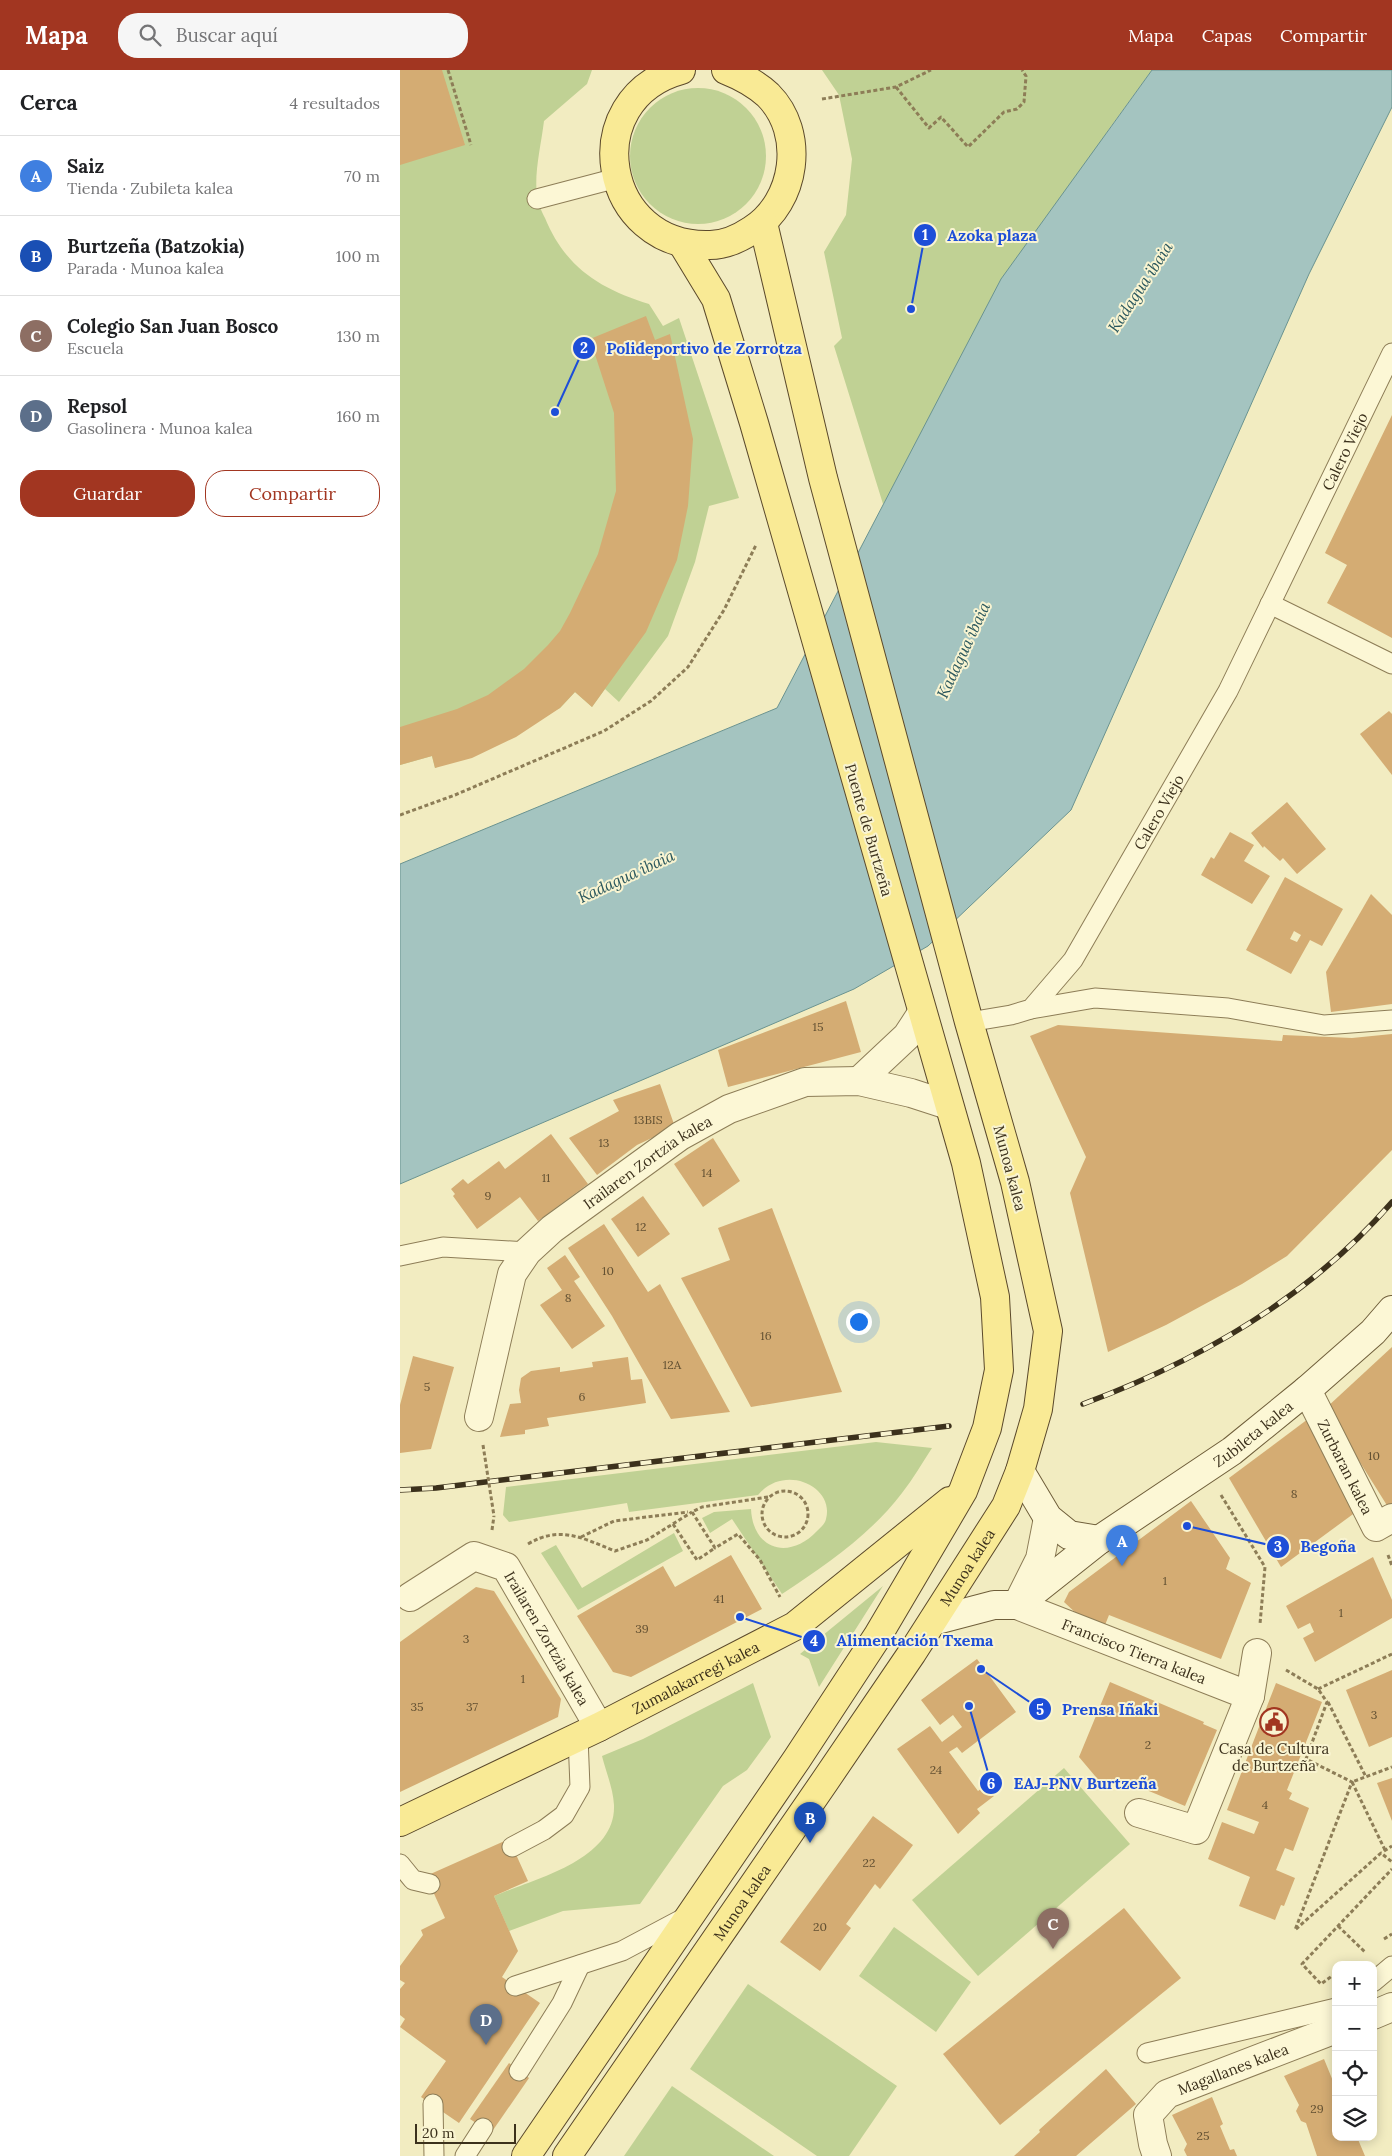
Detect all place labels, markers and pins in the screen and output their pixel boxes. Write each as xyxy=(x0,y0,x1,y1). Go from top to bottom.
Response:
callout: Azoka plaza xyxy=(913,220,1047,251)
callout: Polideportivo de Zorrotza xyxy=(571,332,812,363)
pin: A xyxy=(1106,1525,1138,1566)
callout: Begoña xyxy=(1265,1531,1366,1562)
callout: Alimentación Txema xyxy=(802,1625,1004,1656)
callout: Prensa Iñaki xyxy=(1027,1694,1169,1725)
public building icon: Casa de Cultura de Burtzeña xyxy=(1259,1707,1289,1737)
place label: Casa de Cultura de Burtzeña xyxy=(1219,1739,1329,1775)
callout: EAJ-PNV Burtzeña xyxy=(979,1768,1167,1799)
pin: B xyxy=(794,1802,826,1843)
pin: C xyxy=(1037,1908,1069,1949)
pin: D xyxy=(470,2004,502,2045)

